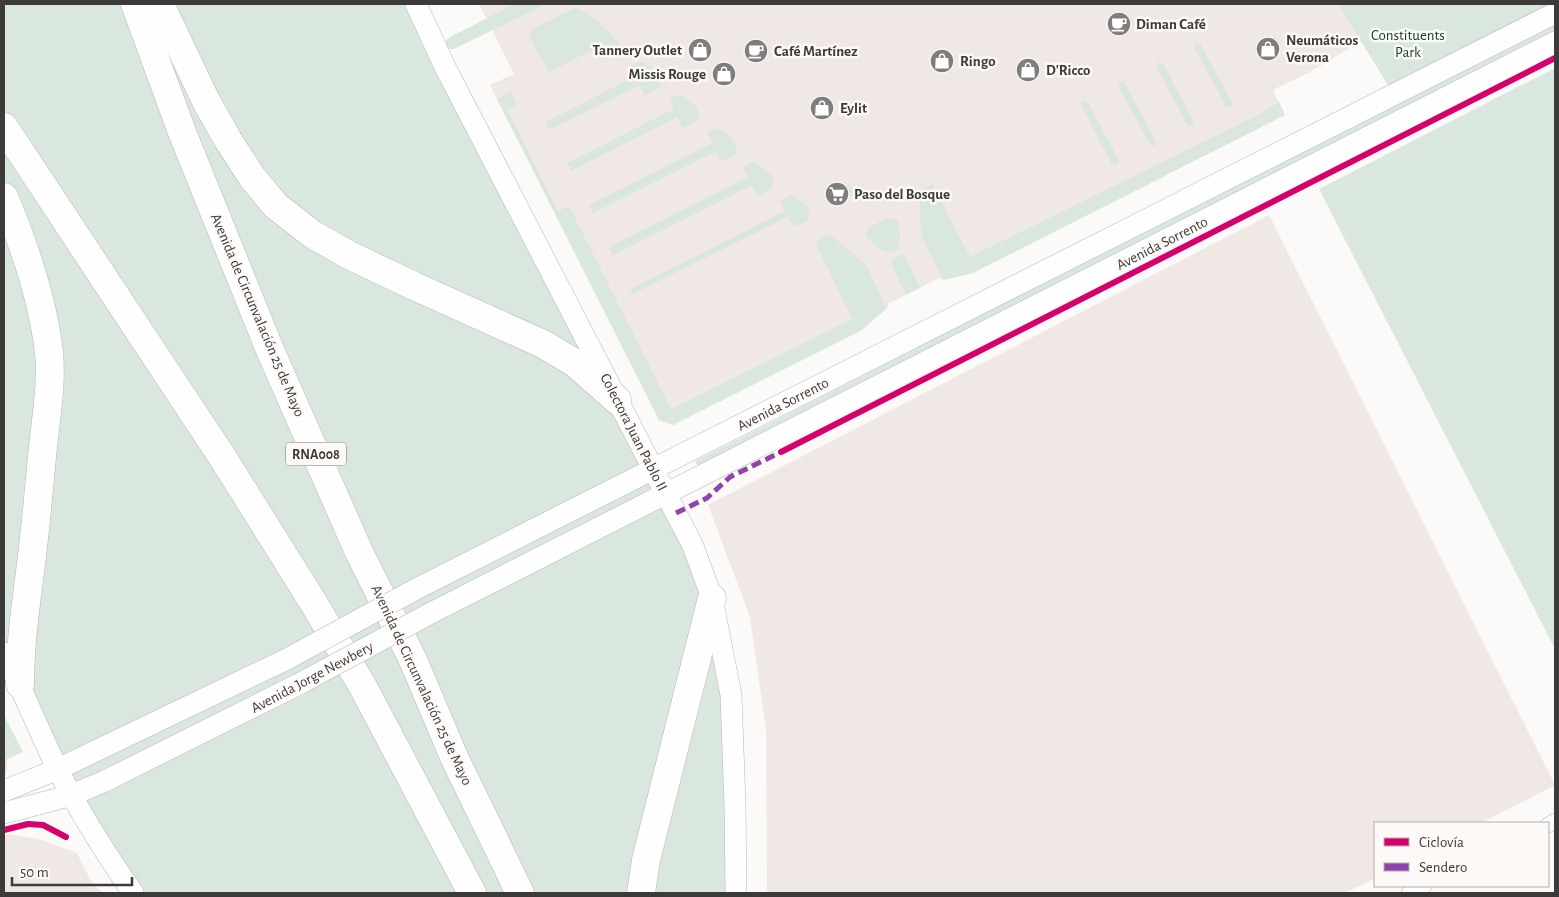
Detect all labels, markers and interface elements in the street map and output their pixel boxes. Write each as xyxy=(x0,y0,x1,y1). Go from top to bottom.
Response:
cafe icon: Diman Café xyxy=(1106,11,1132,37)
place label: Diman Café xyxy=(1136,17,1206,32)
park label: Constituents Park xyxy=(1371,28,1445,60)
place label: Neumáticos Verona xyxy=(1286,33,1358,65)
shop icon: Neumáticos Verona xyxy=(1255,36,1281,62)
shop icon: Tannery Outlet xyxy=(687,37,713,63)
cafe icon: Café Martínez xyxy=(743,38,769,64)
place label: Tannery Outlet xyxy=(592,43,682,58)
place label: Café Martínez xyxy=(774,44,858,59)
shop icon: Ringo xyxy=(929,48,955,74)
place label: Ringo xyxy=(960,54,996,69)
shop icon: D'Ricco xyxy=(1015,57,1041,83)
shop icon: Missis Rouge xyxy=(711,61,737,87)
place label: D'Ricco xyxy=(1046,63,1090,78)
place label: Missis Rouge xyxy=(629,67,706,82)
shop icon: Eylit xyxy=(809,95,835,121)
place label: Eylit xyxy=(840,101,867,116)
supermarket icon: Paso del Bosque xyxy=(824,181,850,207)
place label: Paso del Bosque xyxy=(854,187,950,202)
street label: Avenida de Circunvalación 25 de Mayo xyxy=(208,211,307,419)
street label: Avenida Sorrento xyxy=(1114,214,1210,273)
street label: Colectora Juan Pablo II xyxy=(597,371,670,494)
street label: Avenida Sorrento xyxy=(735,375,831,434)
road number: RNA008 xyxy=(286,442,346,466)
street label: Avenida de Circunvalación 25 de Mayo xyxy=(368,583,475,788)
street label: Avenida Jorge Newbery xyxy=(249,639,376,716)
legend xyxy=(1374,822,1549,887)
text: Ciclovía xyxy=(1419,835,1464,850)
scale bar xyxy=(12,854,132,886)
text: Sendero xyxy=(1419,860,1467,875)
text: 50 m xyxy=(20,865,49,880)

